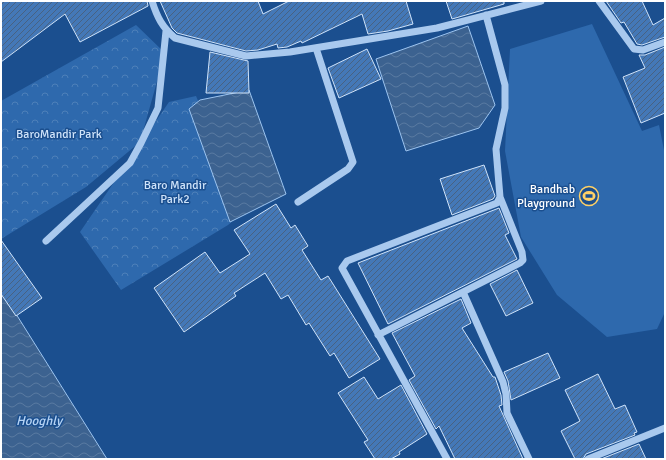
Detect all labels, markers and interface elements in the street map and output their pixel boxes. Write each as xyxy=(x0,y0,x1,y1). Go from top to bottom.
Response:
park label: BaroMandir Park xyxy=(16,127,102,142)
park label: Baro Mandir Park2 xyxy=(144,178,207,207)
place label: Bandhab Playground xyxy=(517,182,575,211)
sports icon: Bandhab Playground xyxy=(578,185,600,207)
water label: Hooghly xyxy=(16,413,64,429)

